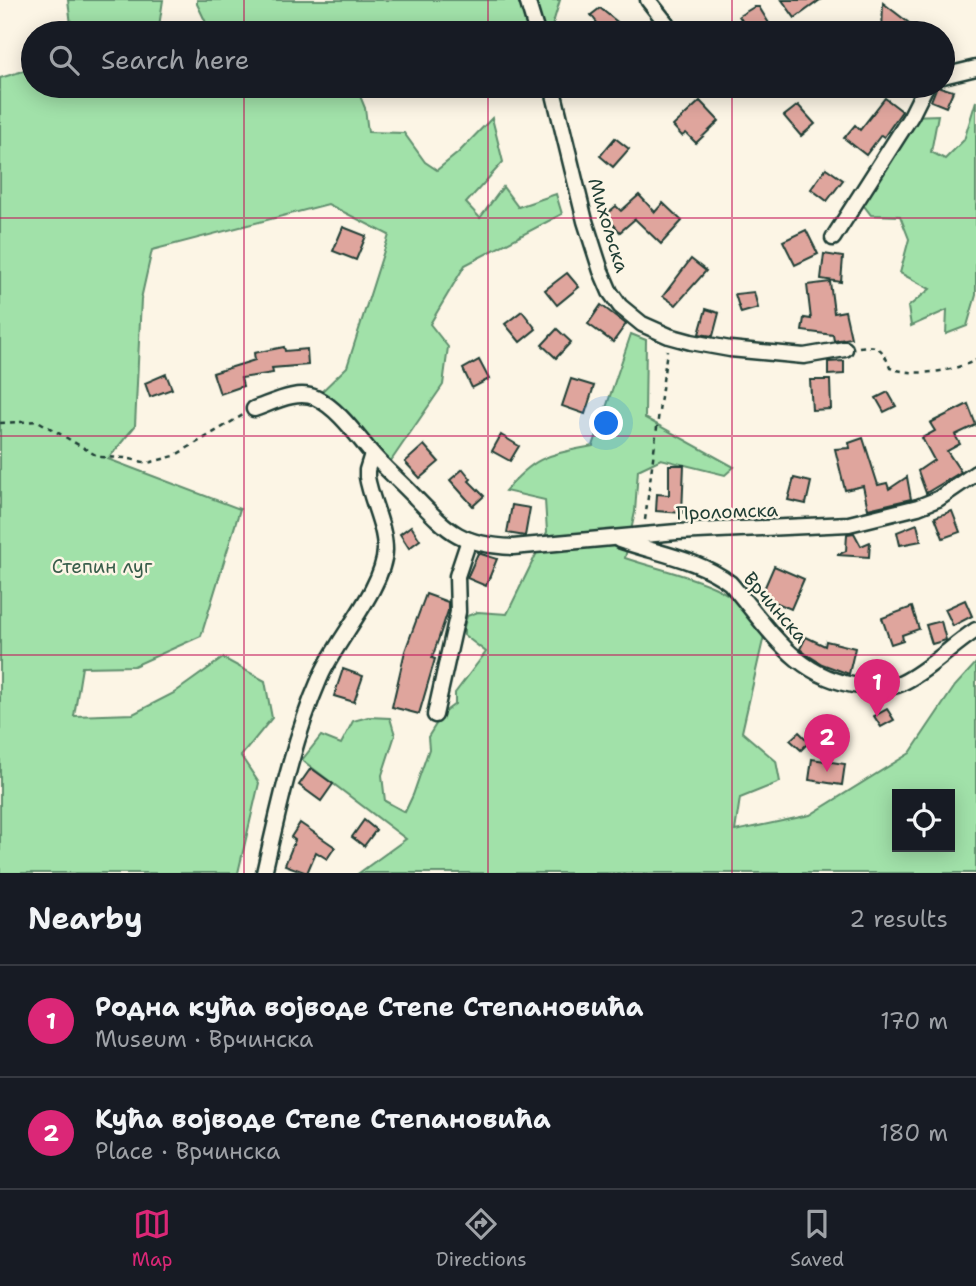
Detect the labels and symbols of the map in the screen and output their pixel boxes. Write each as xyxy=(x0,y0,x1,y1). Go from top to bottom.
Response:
street label: Михољска xyxy=(582,175,635,276)
your location xyxy=(589,406,623,440)
street label: Проломска xyxy=(675,497,779,526)
park label: Степин луг xyxy=(52,554,153,579)
street label: Врчинска xyxy=(738,567,813,648)
pin: 1 xyxy=(854,659,900,717)
pin: 2 xyxy=(804,714,850,772)

